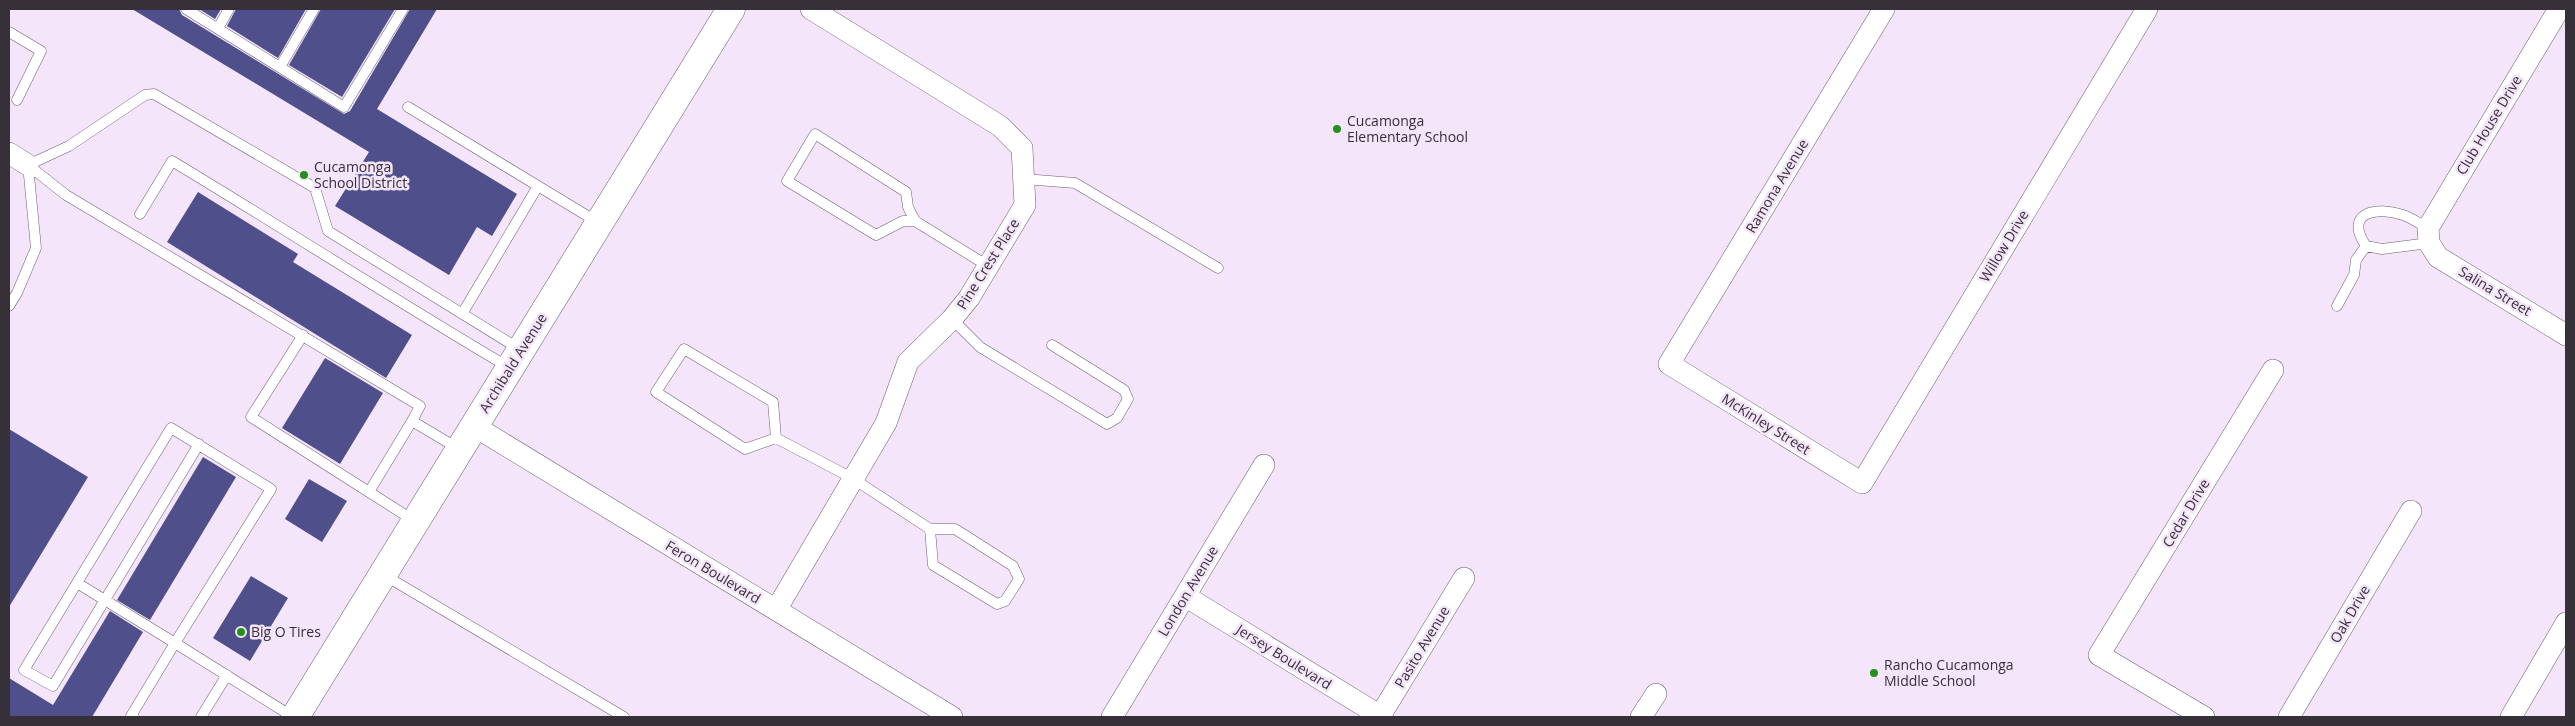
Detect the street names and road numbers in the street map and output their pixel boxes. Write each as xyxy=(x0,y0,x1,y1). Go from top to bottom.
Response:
street label: Club House Drive xyxy=(2451,71,2526,178)
street label: Ramona Avenue xyxy=(1741,135,1812,236)
street label: Willow Drive xyxy=(1975,206,2033,285)
street label: Pine Crest Place xyxy=(952,214,1023,313)
street label: Salina Street xyxy=(2455,261,2535,320)
street label: Archibald Avenue xyxy=(474,309,551,416)
street label: McKinley Street xyxy=(1718,389,1814,458)
street label: Cedar Drive xyxy=(2158,475,2214,550)
street label: Feron Boulevard xyxy=(662,536,764,608)
street label: London Avenue xyxy=(1153,542,1222,639)
street label: Oak Drive xyxy=(2325,581,2374,646)
street label: Pasito Avenue xyxy=(1390,602,1454,691)
street label: Jersey Boulevard xyxy=(1231,619,1336,694)

